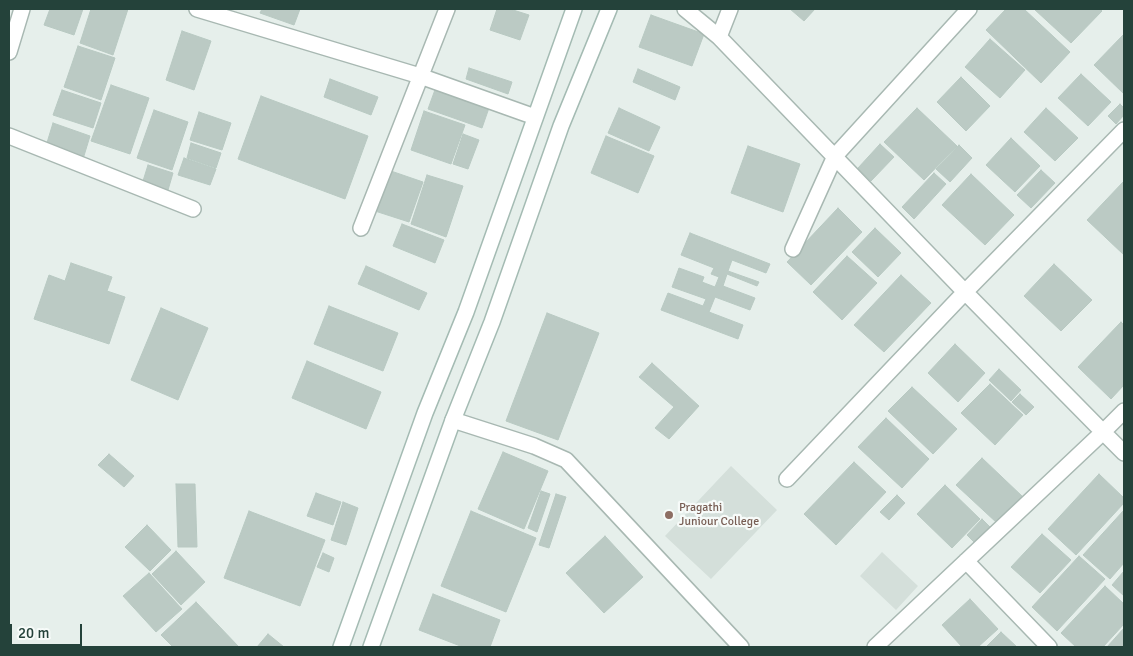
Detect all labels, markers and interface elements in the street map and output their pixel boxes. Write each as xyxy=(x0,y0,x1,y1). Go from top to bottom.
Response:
place label: Pragathi Juniour College xyxy=(679,501,759,529)
marker: Pragathi Juniour College xyxy=(663,509,675,521)
scale bar xyxy=(12,614,85,646)
text: 20 m xyxy=(18,624,49,642)

